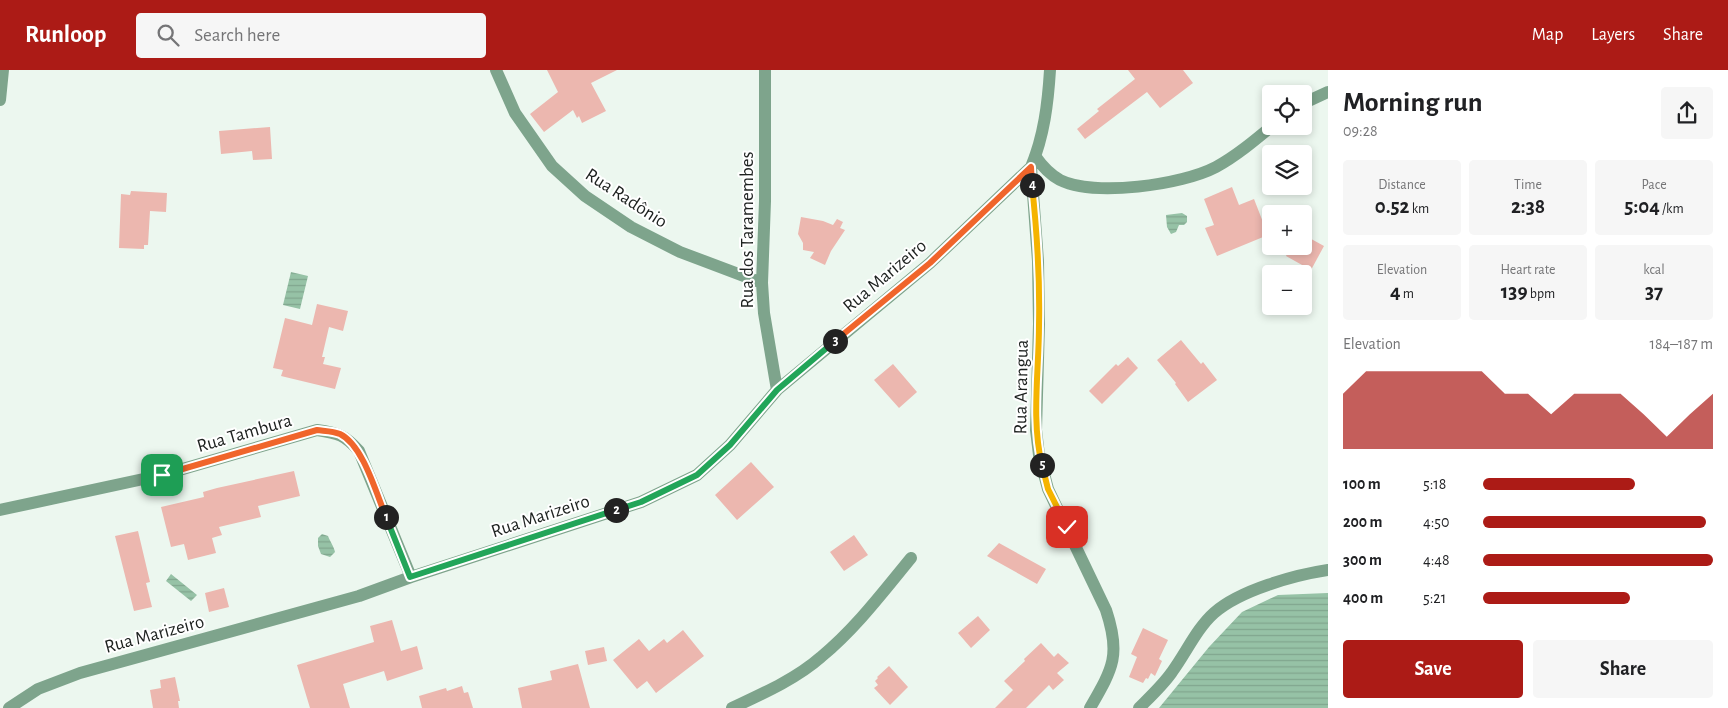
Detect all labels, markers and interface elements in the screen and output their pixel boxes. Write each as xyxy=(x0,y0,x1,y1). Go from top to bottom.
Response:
search box xyxy=(136,13,486,58)
icon: search xyxy=(154,21,182,49)
text: Runloop xyxy=(25,23,106,47)
text: Search here xyxy=(194,26,280,45)
text: Map xyxy=(1532,26,1563,44)
text: Layers xyxy=(1591,26,1635,44)
text: Share xyxy=(1663,26,1703,44)
map controls xyxy=(1262,85,1312,315)
button: locate xyxy=(1262,85,1312,135)
button: share xyxy=(1661,87,1713,139)
text: Morning run xyxy=(1343,89,1483,117)
text: 09:28 xyxy=(1343,123,1378,139)
button: layers xyxy=(1262,145,1312,195)
street label: Rua dos Taramembes xyxy=(738,152,757,309)
street label: Rua Radônio xyxy=(582,165,671,232)
pin: 4 xyxy=(1020,172,1044,198)
text: 4 xyxy=(1029,178,1036,192)
text: Distance xyxy=(1378,178,1426,192)
text: Time xyxy=(1514,178,1542,192)
text: Pace xyxy=(1641,178,1667,192)
text: 0.52 xyxy=(1375,196,1409,217)
text: 2:38 xyxy=(1511,196,1545,217)
text: 5:04 xyxy=(1624,196,1660,217)
text: km xyxy=(1409,202,1429,216)
text: /km xyxy=(1660,202,1684,216)
button: + xyxy=(1262,205,1312,255)
street label: Rua Marizeiro xyxy=(840,236,930,316)
text: Elevation xyxy=(1377,263,1427,277)
text: Heart rate xyxy=(1501,263,1555,277)
text: kcal xyxy=(1643,263,1665,277)
button: − xyxy=(1262,265,1312,315)
text: 4 xyxy=(1390,281,1401,302)
text: 139 xyxy=(1501,281,1528,302)
text: 37 xyxy=(1645,281,1663,302)
text: m xyxy=(1401,287,1414,301)
text: bpm xyxy=(1528,287,1555,301)
pin: 3 xyxy=(822,328,848,354)
text: 3 xyxy=(832,334,839,348)
text: Elevation xyxy=(1343,336,1401,352)
text: 184–187 m xyxy=(1649,336,1713,352)
street label: Rua Arangua xyxy=(1011,339,1032,434)
street label: Rua Tambura xyxy=(195,411,294,456)
pin: 5 xyxy=(1030,452,1054,478)
pin xyxy=(141,454,183,496)
text: 5 xyxy=(1039,458,1046,472)
icon: arrive xyxy=(148,461,176,489)
text: 100 m xyxy=(1343,476,1381,492)
text: 5:18 xyxy=(1423,476,1446,492)
street label: Rua Marizeiro xyxy=(489,492,592,541)
pin: 2 xyxy=(604,498,628,522)
text: 2 xyxy=(613,503,620,517)
pin: 1 xyxy=(374,504,398,530)
pin xyxy=(1046,506,1088,548)
text: 1 xyxy=(384,510,389,524)
icon: check xyxy=(1053,513,1081,541)
text: 200 m xyxy=(1343,514,1383,530)
text: 4:50 xyxy=(1423,514,1450,530)
text: 300 m xyxy=(1343,552,1382,568)
text: 4:48 xyxy=(1423,552,1450,568)
text: 400 m xyxy=(1343,590,1383,606)
text: 5:21 xyxy=(1423,590,1446,606)
street label: Rua Marizeiro xyxy=(103,612,206,657)
button: Save xyxy=(1343,640,1523,698)
button: Share xyxy=(1533,640,1713,698)

